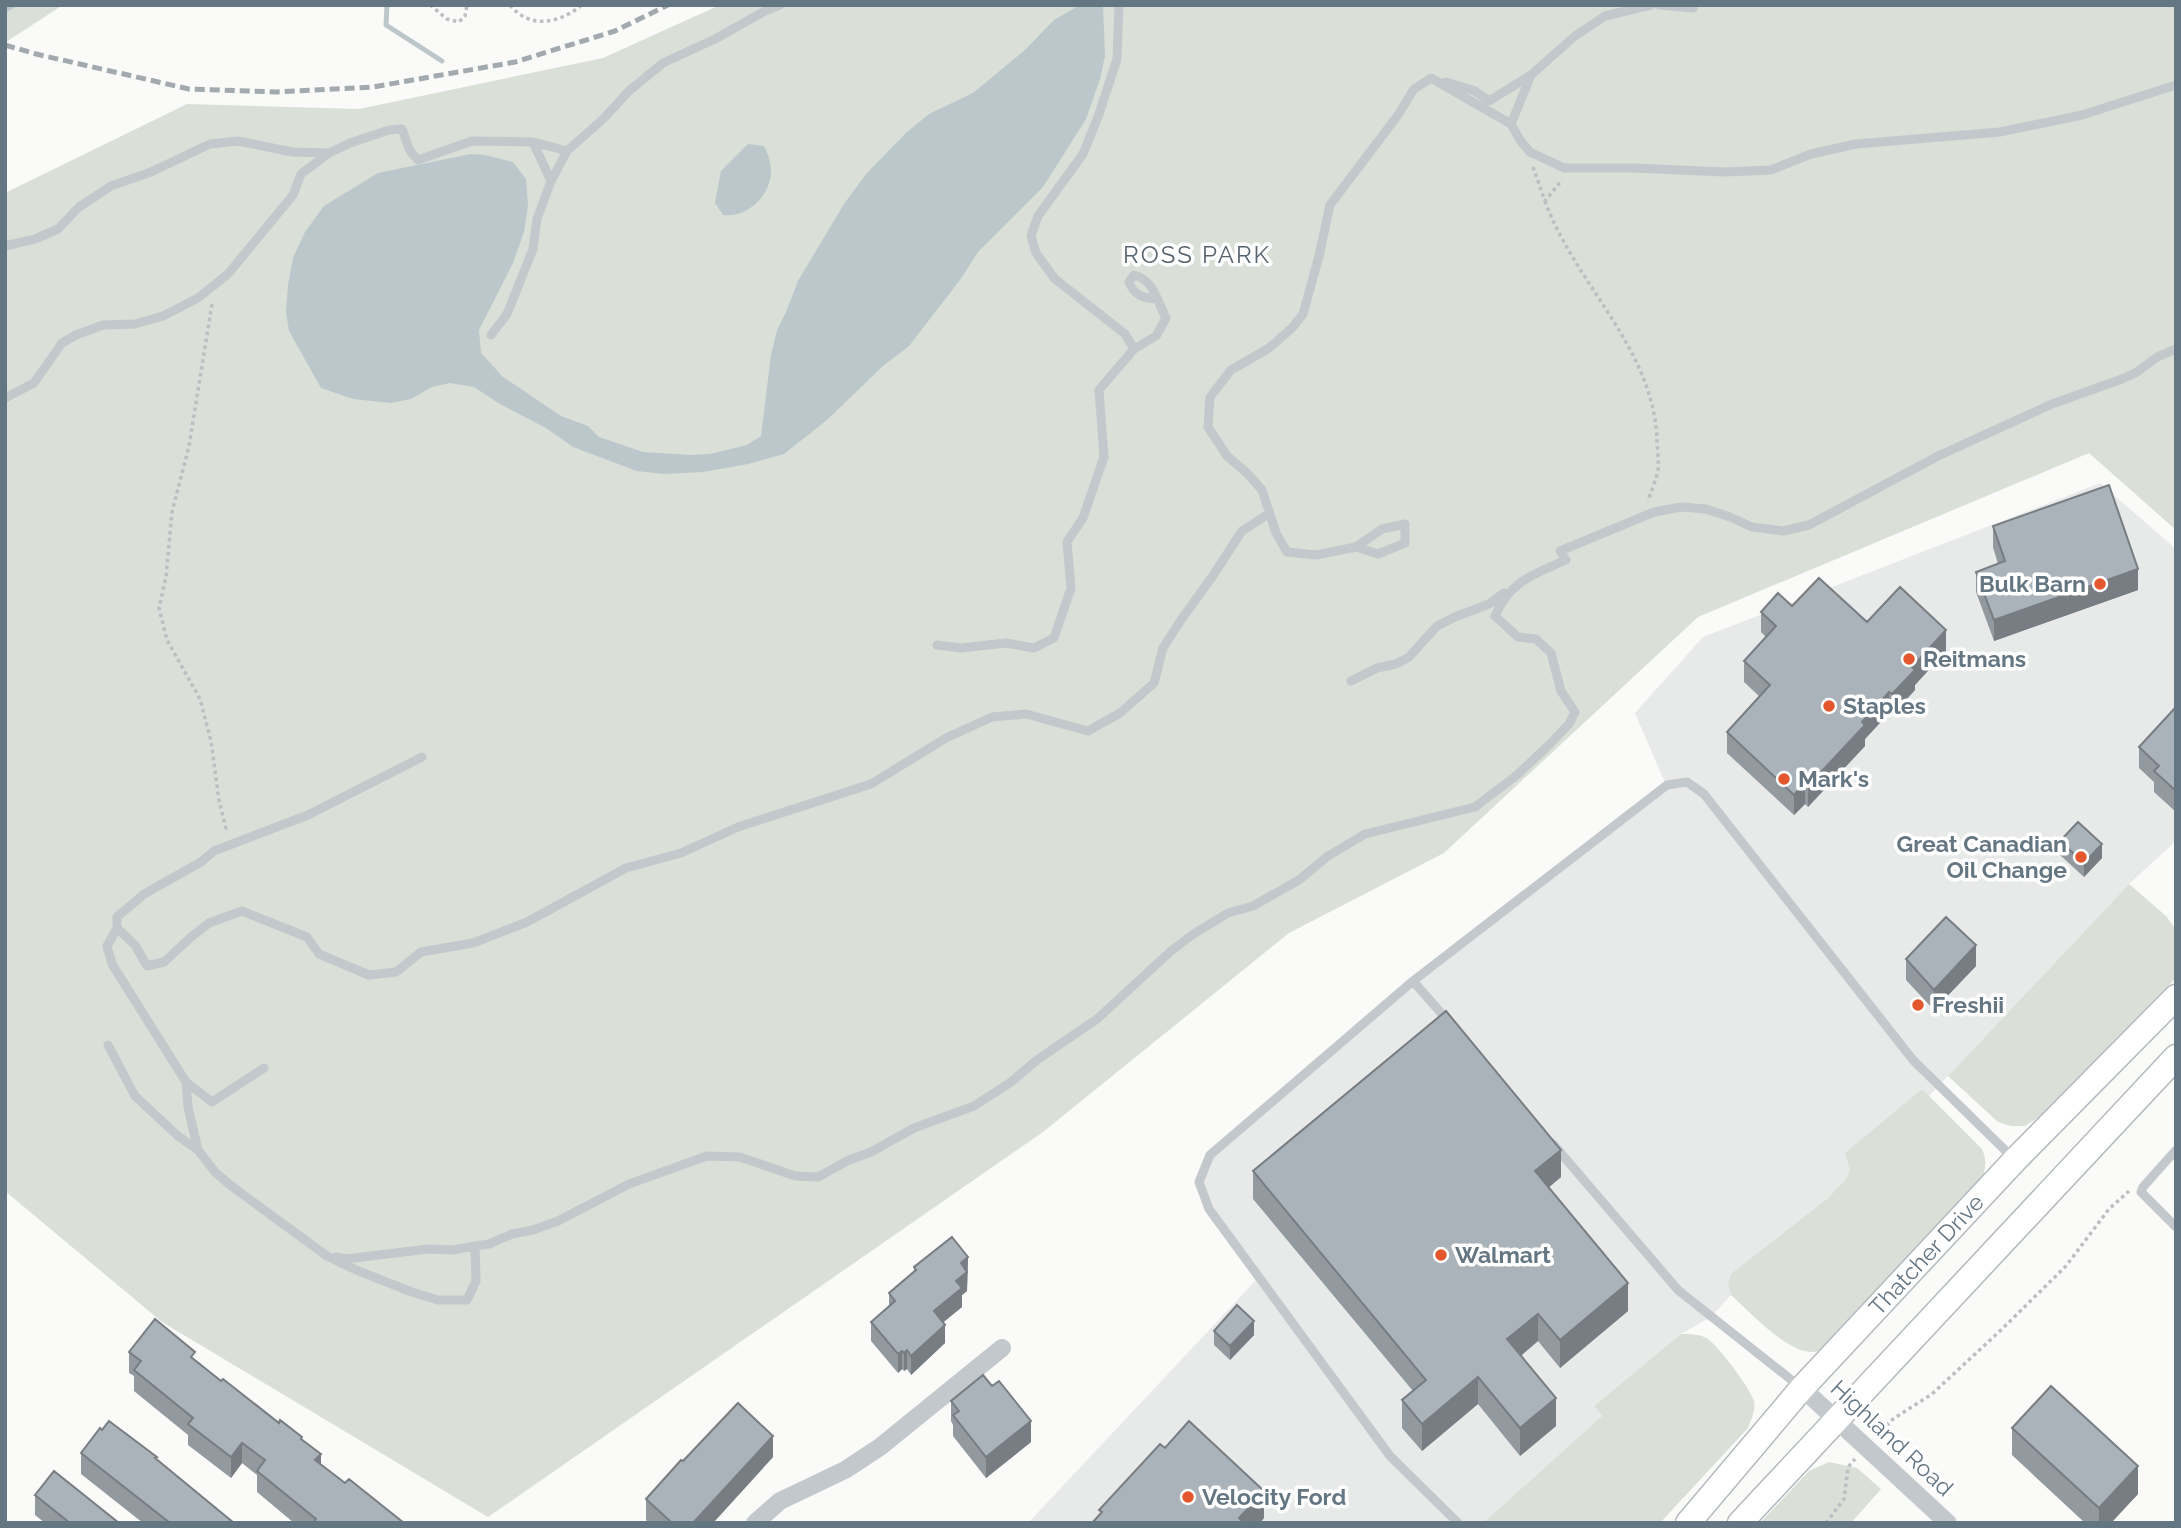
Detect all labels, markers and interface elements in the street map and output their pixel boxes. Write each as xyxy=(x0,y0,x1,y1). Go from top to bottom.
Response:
district label: ROSS PARK xyxy=(1123,240,1271,269)
place label: Bulk Barn xyxy=(1979,570,2086,597)
marker: Bulk Barn xyxy=(2092,576,2108,592)
place label: Reitmans xyxy=(1923,645,2026,672)
marker: Reitmans xyxy=(1901,651,1917,667)
place label: Staples xyxy=(1843,692,1926,719)
marker: Staples xyxy=(1821,698,1837,714)
place label: Mark's xyxy=(1798,765,1869,792)
marker: Mark's xyxy=(1776,771,1792,787)
place label: Great Canadian Oil Change xyxy=(1896,830,2067,883)
marker: Great Canadian Oil Change xyxy=(2073,849,2089,865)
place label: Freshii xyxy=(1932,991,2004,1018)
marker: Freshii xyxy=(1910,997,1926,1013)
street label: Thatcher Drive xyxy=(1863,1188,1989,1320)
place label: Walmart xyxy=(1455,1241,1551,1268)
marker: Walmart xyxy=(1433,1247,1449,1263)
street label: Highland Road xyxy=(1826,1374,1959,1501)
place label: Velocity Ford xyxy=(1202,1483,1346,1510)
marker: Velocity Ford xyxy=(1180,1489,1196,1505)

